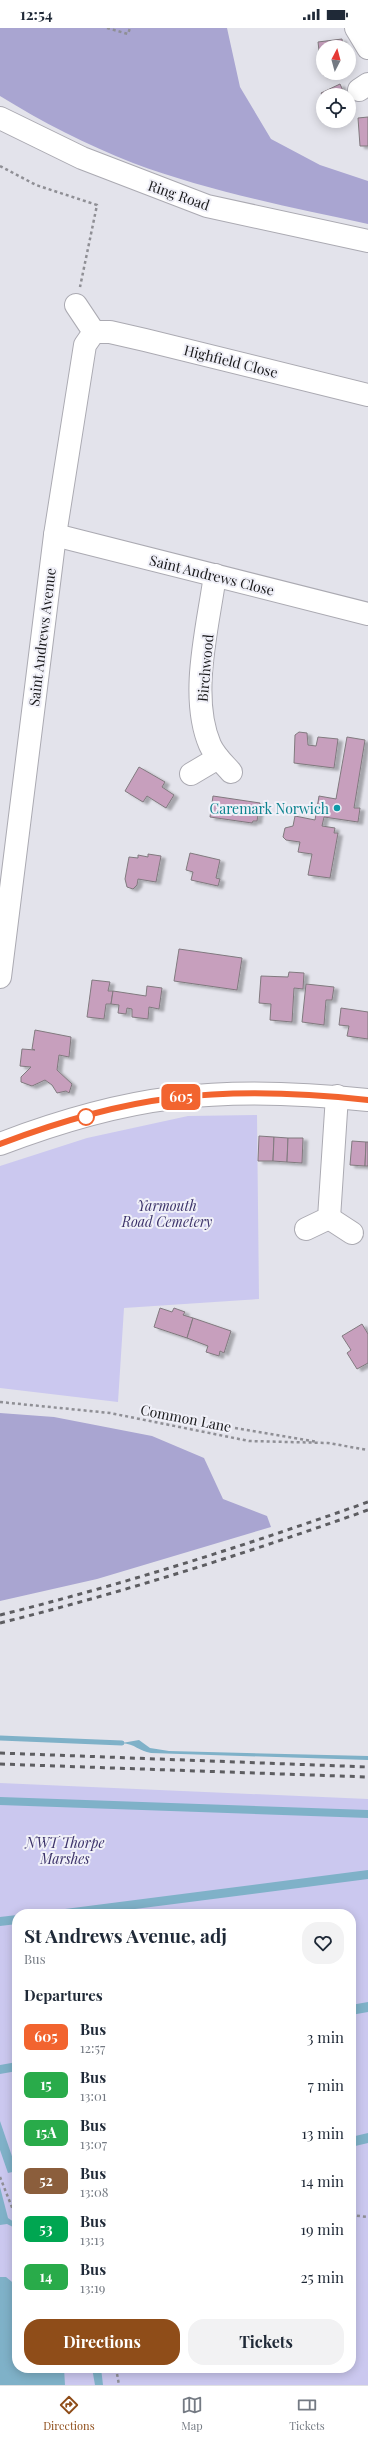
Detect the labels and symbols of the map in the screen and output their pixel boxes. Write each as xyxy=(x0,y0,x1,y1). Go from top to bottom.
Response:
north arrow xyxy=(316,40,356,80)
street label: Ring Road xyxy=(146,176,212,214)
street label: Highfield Close xyxy=(182,340,280,382)
street label: Saint Andrews Close xyxy=(148,550,276,600)
street label: Saint Andrews Avenue xyxy=(24,567,60,707)
street label: Birchwood xyxy=(193,633,217,703)
place label: Caremark Norwich xyxy=(210,799,330,818)
marker: Caremark Norwich xyxy=(332,803,342,813)
line badge: 605 xyxy=(158,1084,204,1110)
unlabelled marker xyxy=(77,1108,95,1126)
park label: Yarmouth Road Cemetery xyxy=(121,1196,213,1231)
street label: Common Lane xyxy=(139,1400,233,1436)
park label: NWT Thorpe Marshes xyxy=(24,1833,104,1868)

